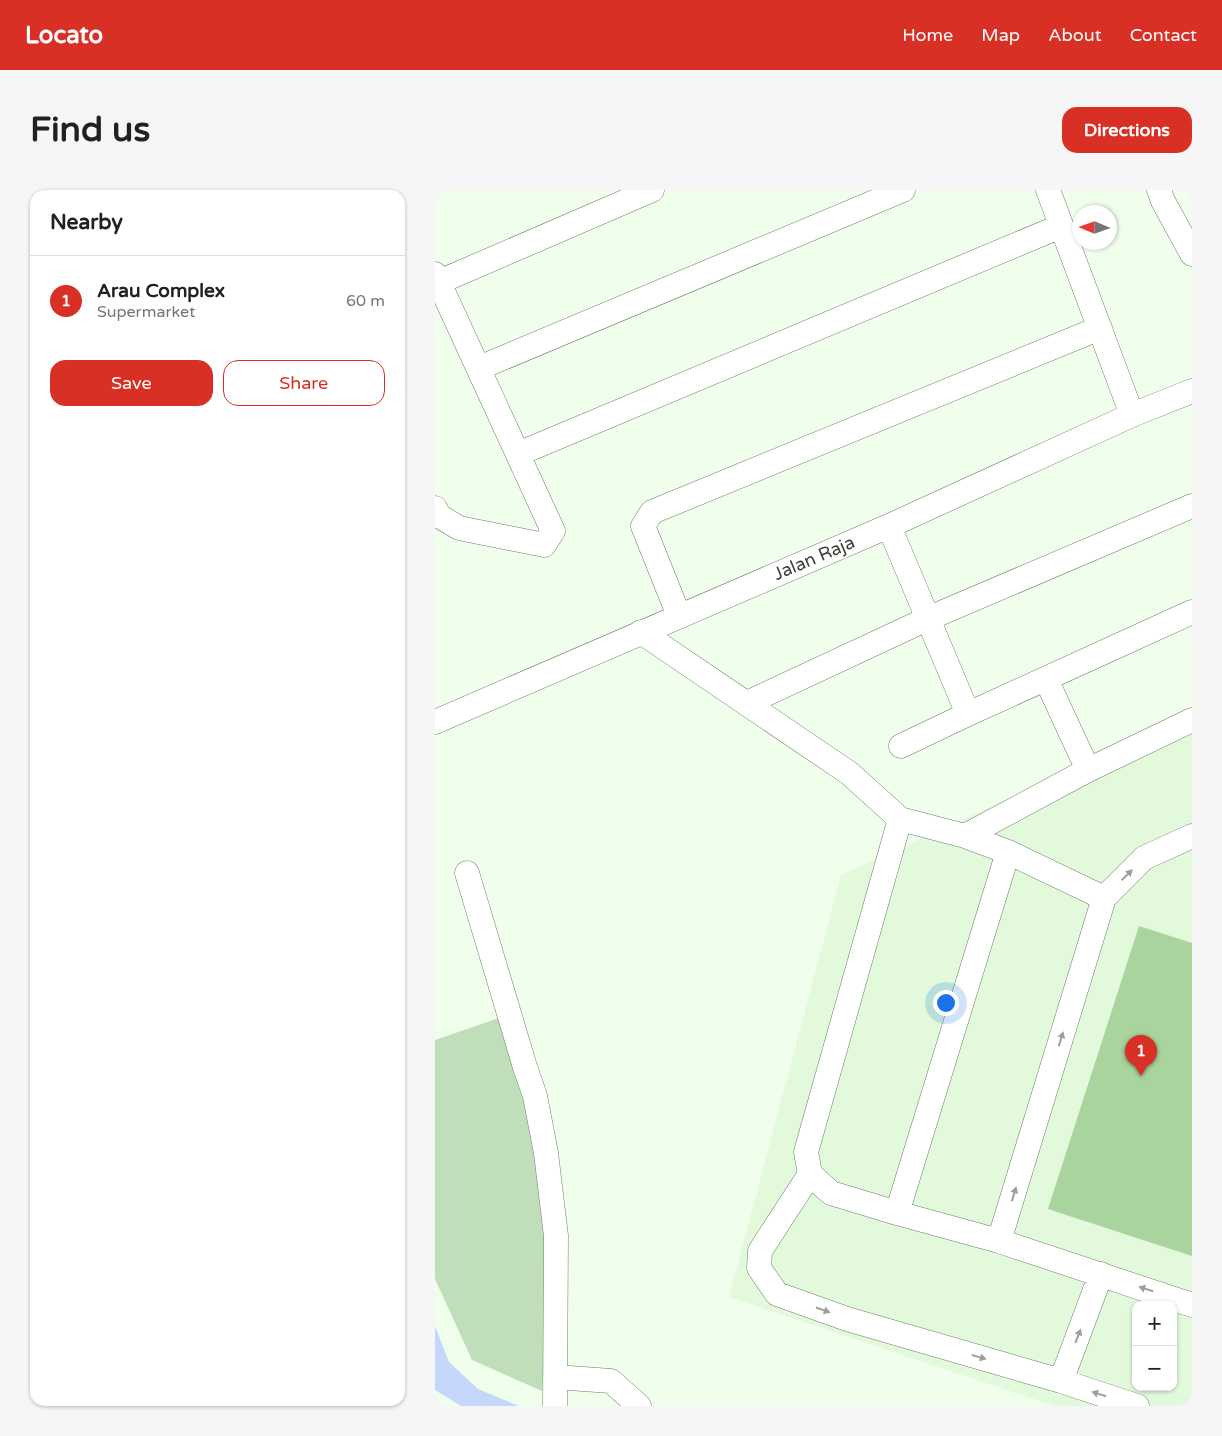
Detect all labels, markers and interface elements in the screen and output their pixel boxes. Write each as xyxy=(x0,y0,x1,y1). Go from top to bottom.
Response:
text: Locato xyxy=(25,21,103,50)
text: Home xyxy=(902,24,953,46)
text: Map xyxy=(981,24,1020,46)
text: About xyxy=(1048,24,1102,46)
text: Contact xyxy=(1130,24,1197,46)
button: Directions xyxy=(1062,107,1192,153)
text: Find us xyxy=(30,109,150,151)
north arrow xyxy=(1072,205,1117,250)
text: Nearby xyxy=(50,210,123,235)
text: Arau Complex xyxy=(97,280,225,302)
text: 1 xyxy=(61,291,71,311)
text: 60 m xyxy=(346,291,385,311)
text: Supermarket xyxy=(97,302,195,322)
button: Save xyxy=(50,360,213,406)
button: Share xyxy=(223,360,385,406)
street label: Jalan Raja xyxy=(770,531,858,585)
one-way arrow xyxy=(1121,869,1133,881)
your location xyxy=(933,990,959,1016)
one-way arrow xyxy=(1057,1031,1065,1046)
pin: 1 xyxy=(1125,1035,1157,1076)
one-way arrow xyxy=(1010,1187,1018,1202)
one-way arrow xyxy=(1138,1285,1153,1293)
map controls xyxy=(1132,1301,1177,1391)
button: + xyxy=(1132,1301,1177,1346)
one-way arrow xyxy=(816,1306,831,1314)
one-way arrow xyxy=(1075,1328,1082,1343)
button: − xyxy=(1132,1346,1177,1391)
one-way arrow xyxy=(971,1354,986,1362)
one-way arrow xyxy=(1091,1389,1106,1397)

